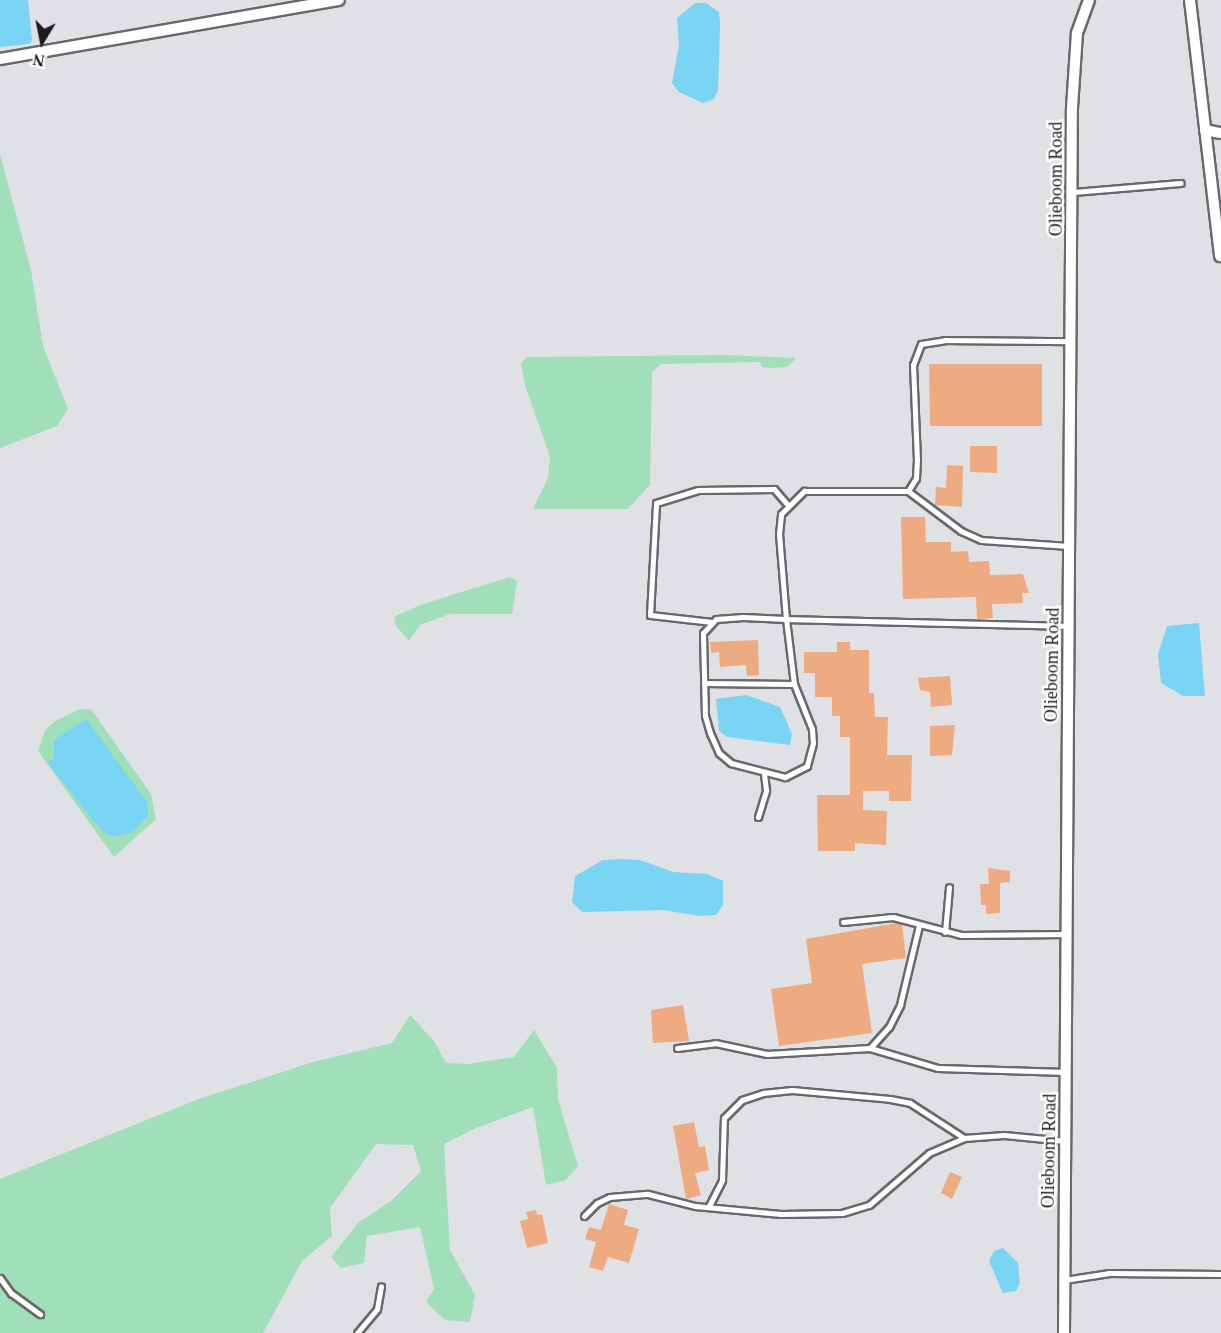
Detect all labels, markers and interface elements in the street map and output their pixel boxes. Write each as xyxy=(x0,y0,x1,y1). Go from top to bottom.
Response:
north arrow xyxy=(12,12,72,72)
text: N xyxy=(32,51,46,70)
street label: Olieboom Road xyxy=(1045,122,1067,236)
street label: Olieboom Road xyxy=(1040,608,1064,722)
street label: Olieboom Road xyxy=(1037,1094,1061,1208)

